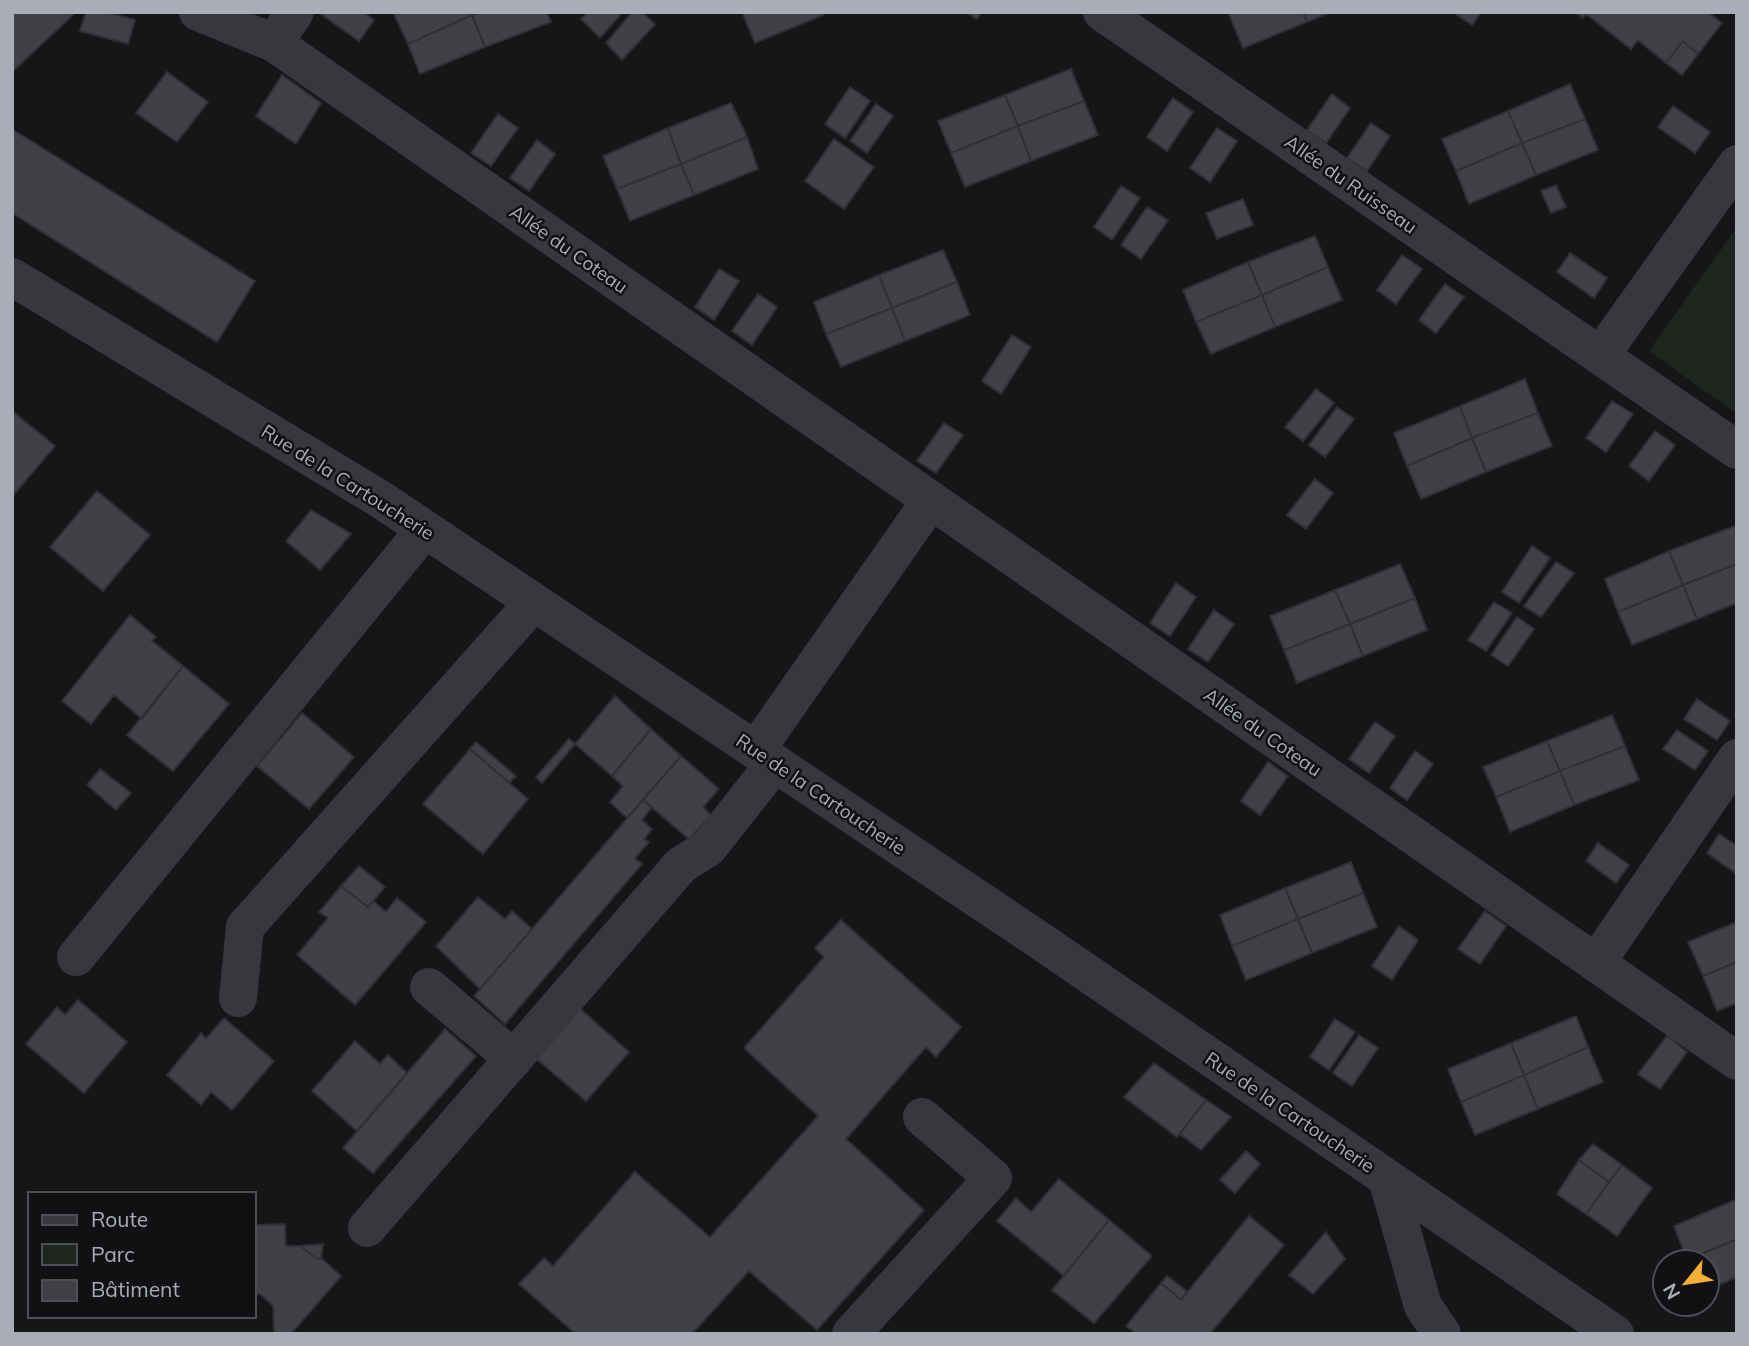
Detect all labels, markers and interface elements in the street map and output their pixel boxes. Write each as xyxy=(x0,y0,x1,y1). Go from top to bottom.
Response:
street label: Allée du Ruisseau xyxy=(1280,129,1422,239)
street label: Allée du Coteau xyxy=(505,200,633,298)
street label: Rue de la Cartoucherie xyxy=(257,419,439,545)
street label: Allée du Coteau xyxy=(1199,683,1327,781)
street label: Rue de la Cartoucherie xyxy=(732,728,910,860)
street label: Rue de la Cartoucherie xyxy=(1201,1046,1379,1178)
legend xyxy=(28,1192,256,1318)
text: Route xyxy=(91,1206,148,1232)
text: Parc xyxy=(91,1241,135,1267)
north arrow xyxy=(1651,1248,1721,1318)
text: Bâtiment xyxy=(91,1276,180,1302)
text: N xyxy=(1657,1279,1685,1304)

